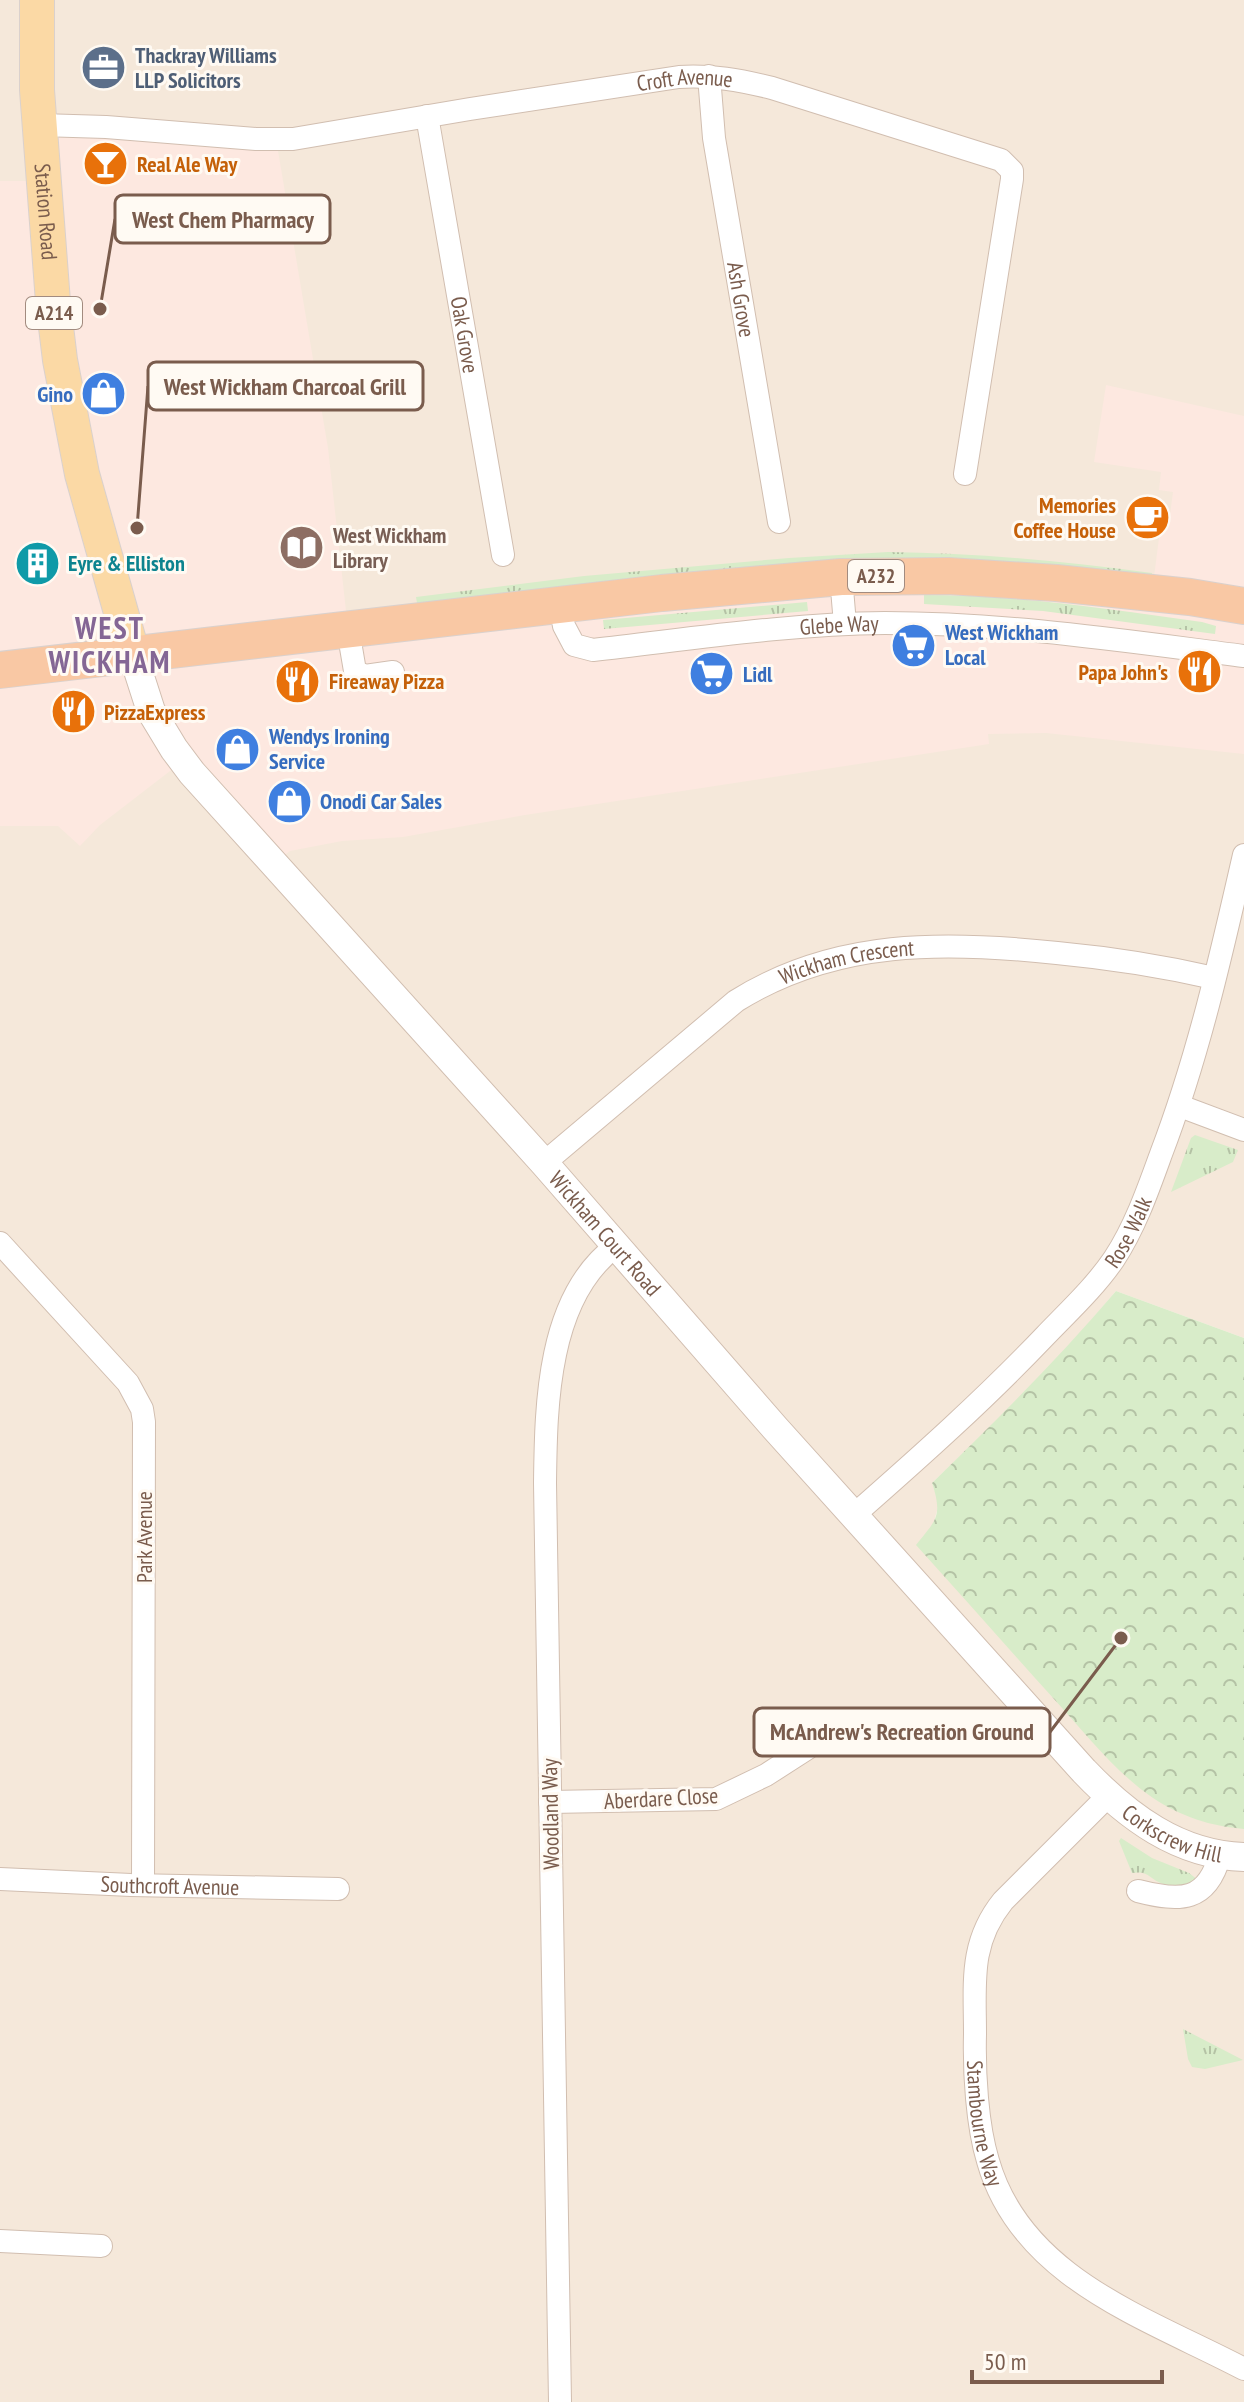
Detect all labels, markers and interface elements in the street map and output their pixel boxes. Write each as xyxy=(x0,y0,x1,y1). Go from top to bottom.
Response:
place label: Thackray Williams LLP Solicitors xyxy=(135,41,277,94)
office icon: Thackray Williams LLP Solicitors xyxy=(80,44,128,92)
street label: Croft Avenue xyxy=(635,63,734,97)
bar icon: Real Ale Way xyxy=(82,140,130,188)
place label: Real Ale Way xyxy=(137,150,239,178)
street label: Station Road xyxy=(29,162,64,261)
callout: West Chem Pharmacy xyxy=(115,195,330,243)
text: West Chem Pharmacy xyxy=(131,204,314,235)
street label: Ash Grove xyxy=(721,260,761,339)
street label: Oak Grove xyxy=(444,294,485,375)
road number: A214 xyxy=(26,297,82,329)
callout: West Wickham Charcoal Grill xyxy=(148,362,423,410)
shop icon: Gino xyxy=(80,370,128,418)
text: West Wickham Charcoal Grill xyxy=(163,371,406,402)
place label: Gino xyxy=(37,380,73,408)
place label: Memories Coffee House xyxy=(1013,491,1116,544)
cafe icon: Memories Coffee House xyxy=(1123,494,1171,542)
place label: West Wickham Library xyxy=(332,521,446,574)
library icon: West Wickham Library xyxy=(278,524,326,572)
building icon: Eyre & Elliston xyxy=(13,539,61,587)
place label: Eyre & Elliston xyxy=(68,549,185,577)
road number: A232 xyxy=(848,560,904,592)
district label: WEST WICKHAM xyxy=(48,608,171,681)
street label: Glebe Way xyxy=(799,609,880,641)
place label: West Wickham Local xyxy=(944,618,1058,671)
supermarket icon: West Wickham Local xyxy=(890,621,938,669)
restaurant icon: Papa John's xyxy=(1175,648,1223,696)
supermarket icon: Lidl xyxy=(688,650,736,698)
restaurant icon: Fireaway Pizza xyxy=(274,657,322,705)
place label: Papa John's xyxy=(1078,658,1168,686)
place label: Lidl xyxy=(743,660,773,688)
place label: Fireaway Pizza xyxy=(329,667,444,695)
restaurant icon: PizzaExpress xyxy=(49,688,97,736)
place label: PizzaExpress xyxy=(104,698,206,726)
place label: Wendys Ironing Service xyxy=(268,722,390,775)
shop icon: Wendys Ironing Service xyxy=(214,725,262,773)
shop icon: Onodi Car Sales xyxy=(265,777,313,825)
place label: Onodi Car Sales xyxy=(320,787,442,815)
street label: Wickham Crescent xyxy=(775,933,915,991)
street label: Wickham Court Road xyxy=(543,1165,667,1302)
street label: Rose Walk xyxy=(1098,1192,1158,1273)
street label: Park Avenue xyxy=(130,1491,158,1583)
callout: McAndrew's Recreation Ground xyxy=(754,1708,1050,1756)
text: McAndrew's Recreation Ground xyxy=(770,1716,1034,1747)
street label: Woodland Way xyxy=(535,1758,565,1870)
street label: Aberdare Close xyxy=(603,1781,719,1815)
street label: Corkscrew Hill xyxy=(1117,1798,1225,1869)
street label: Southcroft Avenue xyxy=(100,1870,239,1901)
street label: Stambourne Way xyxy=(961,2060,1010,2191)
scale bar xyxy=(972,2334,1162,2384)
text: 50 m xyxy=(984,2346,1026,2377)

